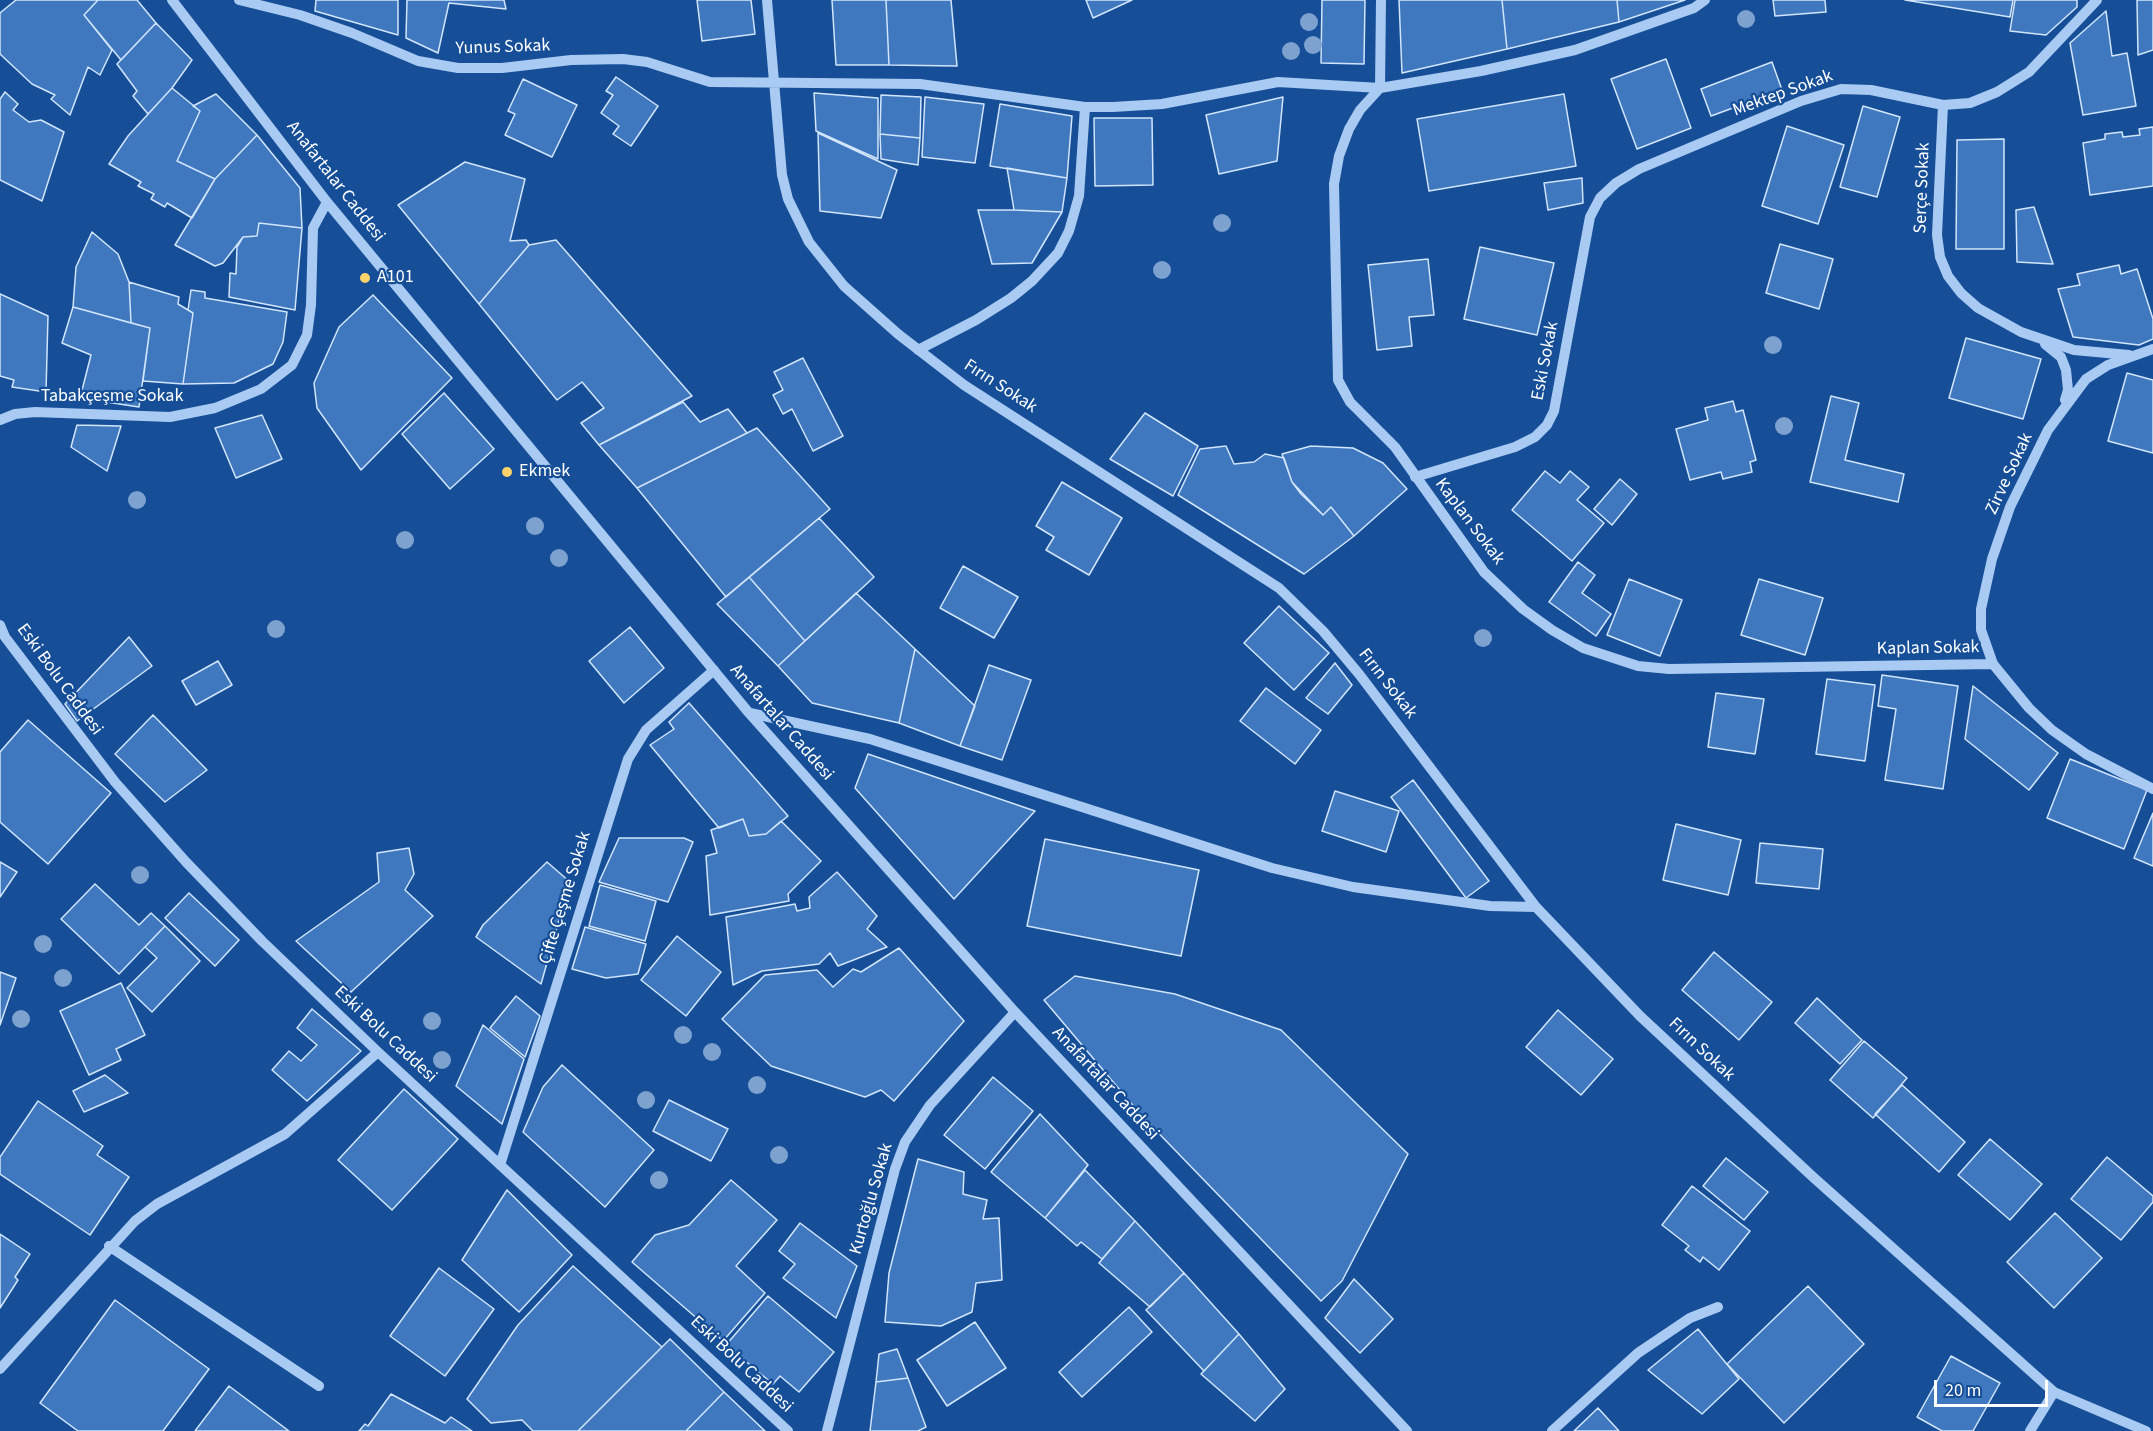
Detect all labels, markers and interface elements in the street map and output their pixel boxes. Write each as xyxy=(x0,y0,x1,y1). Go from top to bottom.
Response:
street label: Yunus Sokak xyxy=(455,36,551,60)
street label: Mektep Sokak xyxy=(1730,66,1836,122)
street label: Anafartalar Caddesi xyxy=(281,117,389,247)
street label: Serçe Sokak xyxy=(1911,142,1935,234)
place label: A101 xyxy=(377,267,414,289)
marker: A101 xyxy=(358,271,372,285)
street label: Eski Sokak xyxy=(1528,320,1564,402)
street label: Fırın Sokak xyxy=(959,355,1041,419)
street label: Tabakçeşme Sokak xyxy=(41,386,183,408)
street label: Zirve Sokak xyxy=(1982,430,2038,518)
place label: Ekmek xyxy=(519,461,570,483)
marker: Ekmek xyxy=(500,465,514,479)
street label: Kaplan Sokak xyxy=(1429,475,1509,569)
street label: Eski Bolu Caddesi xyxy=(11,620,107,740)
street label: Kaplan Sokak xyxy=(1876,637,1980,661)
street label: Fırın Sokak xyxy=(1353,645,1421,723)
street label: Anafartalar Caddesi xyxy=(724,660,838,786)
street label: Çifte Çeşme Sokak xyxy=(536,829,596,967)
street label: Eski Bolu Caddesi xyxy=(329,982,441,1088)
street label: Fırın Sokak xyxy=(1663,1014,1739,1086)
street label: Anafartalar Caddesi xyxy=(1047,1023,1163,1145)
street label: Kurtoğlu Sokak xyxy=(846,1141,898,1257)
street label: Eski Bolu Caddesi xyxy=(685,1312,797,1418)
scale bar xyxy=(1937,1368,2051,1406)
text: 20 m xyxy=(1945,1378,1981,1403)

